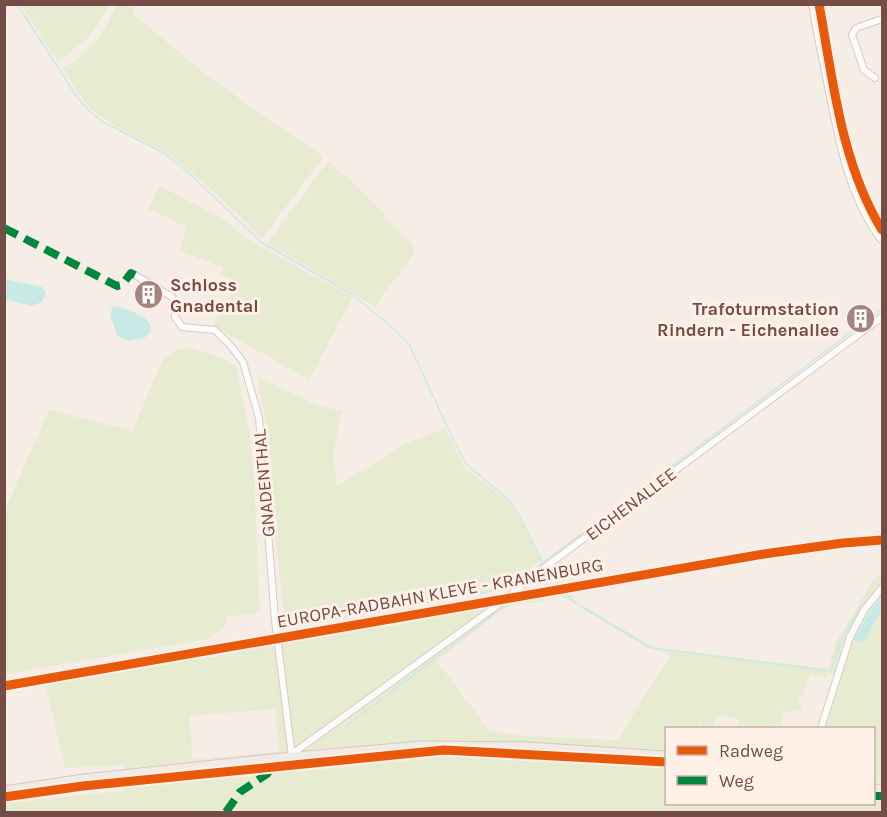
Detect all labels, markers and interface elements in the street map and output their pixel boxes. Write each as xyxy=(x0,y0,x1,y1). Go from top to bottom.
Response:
place label: Schloss Gnadental xyxy=(170,274,259,317)
building icon: Schloss Gnadental xyxy=(133,279,165,311)
place label: Trafoturmstation Rindern - Eichenallee xyxy=(657,298,839,341)
building icon: Trafoturmstation Rindern - Eichenallee xyxy=(844,303,876,335)
street label: GNADENTHAL xyxy=(248,427,280,538)
street label: EICHENALLEE xyxy=(581,463,681,545)
street label: EUROPA-RADBAHN KLEVE - KRANENBURG xyxy=(275,553,605,633)
legend xyxy=(665,727,875,805)
text: Radweg xyxy=(719,740,783,762)
text: Weg xyxy=(719,770,754,792)

